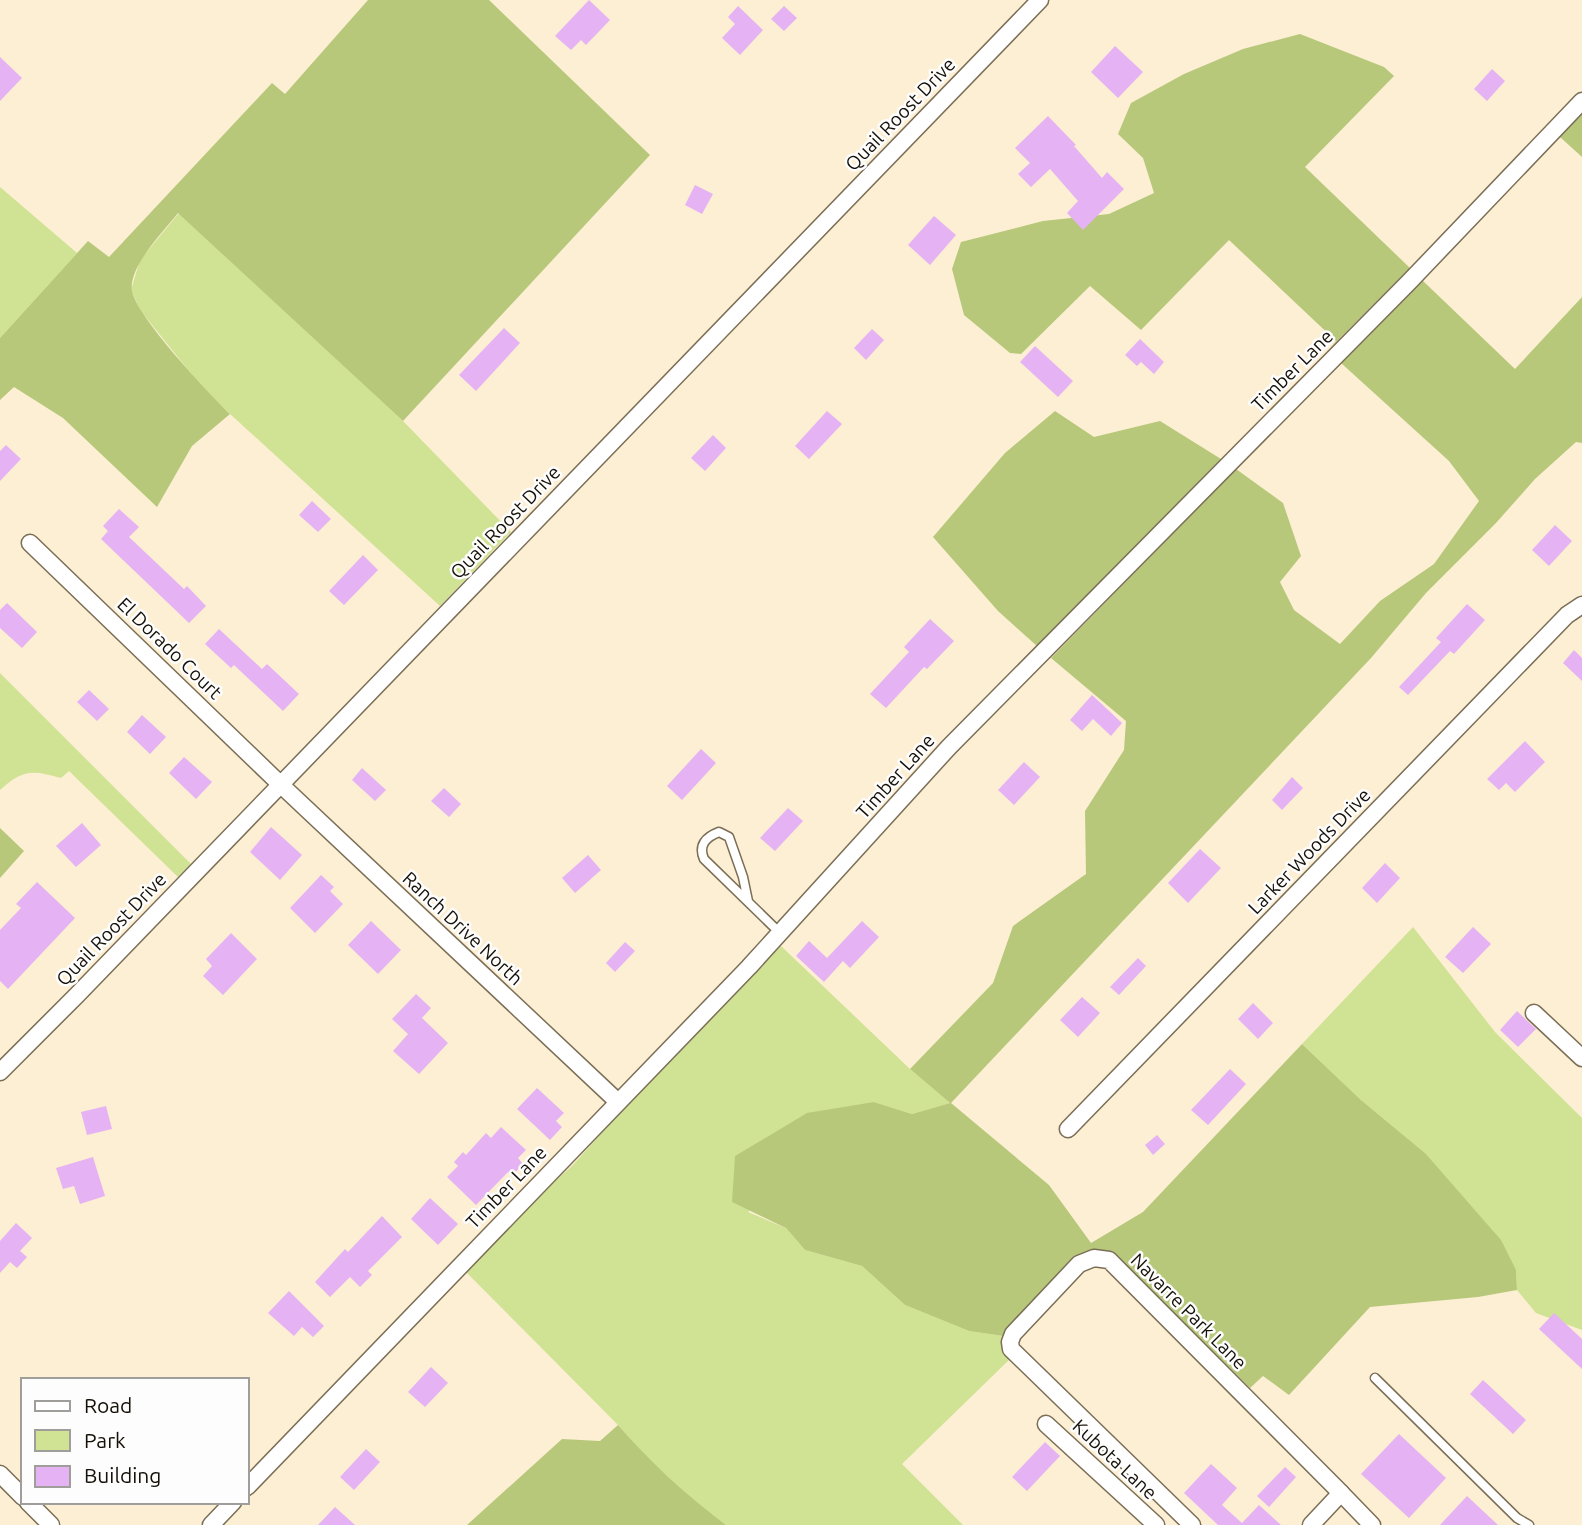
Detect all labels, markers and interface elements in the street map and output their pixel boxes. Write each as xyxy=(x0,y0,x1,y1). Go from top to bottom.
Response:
street label: Quail Roost Drive xyxy=(841,53,959,175)
street label: Timber Lane xyxy=(1247,325,1337,415)
street label: Quail Roost Drive xyxy=(446,461,564,583)
street label: El Dorado Court xyxy=(113,593,227,704)
street label: Timber Lane xyxy=(851,729,939,823)
street label: Larker Woods Drive xyxy=(1243,784,1375,918)
street label: Ranch Drive North xyxy=(398,867,528,989)
street label: Quail Roost Drive xyxy=(52,868,170,990)
street label: Timber Lane xyxy=(461,1141,551,1233)
street label: Navarre Park Lane xyxy=(1127,1249,1251,1373)
legend xyxy=(21,1378,248,1504)
text: Road xyxy=(84,1393,132,1417)
street label: Kubota Lane xyxy=(1068,1414,1162,1504)
text: Park xyxy=(84,1428,126,1452)
text: Building xyxy=(84,1463,161,1487)

